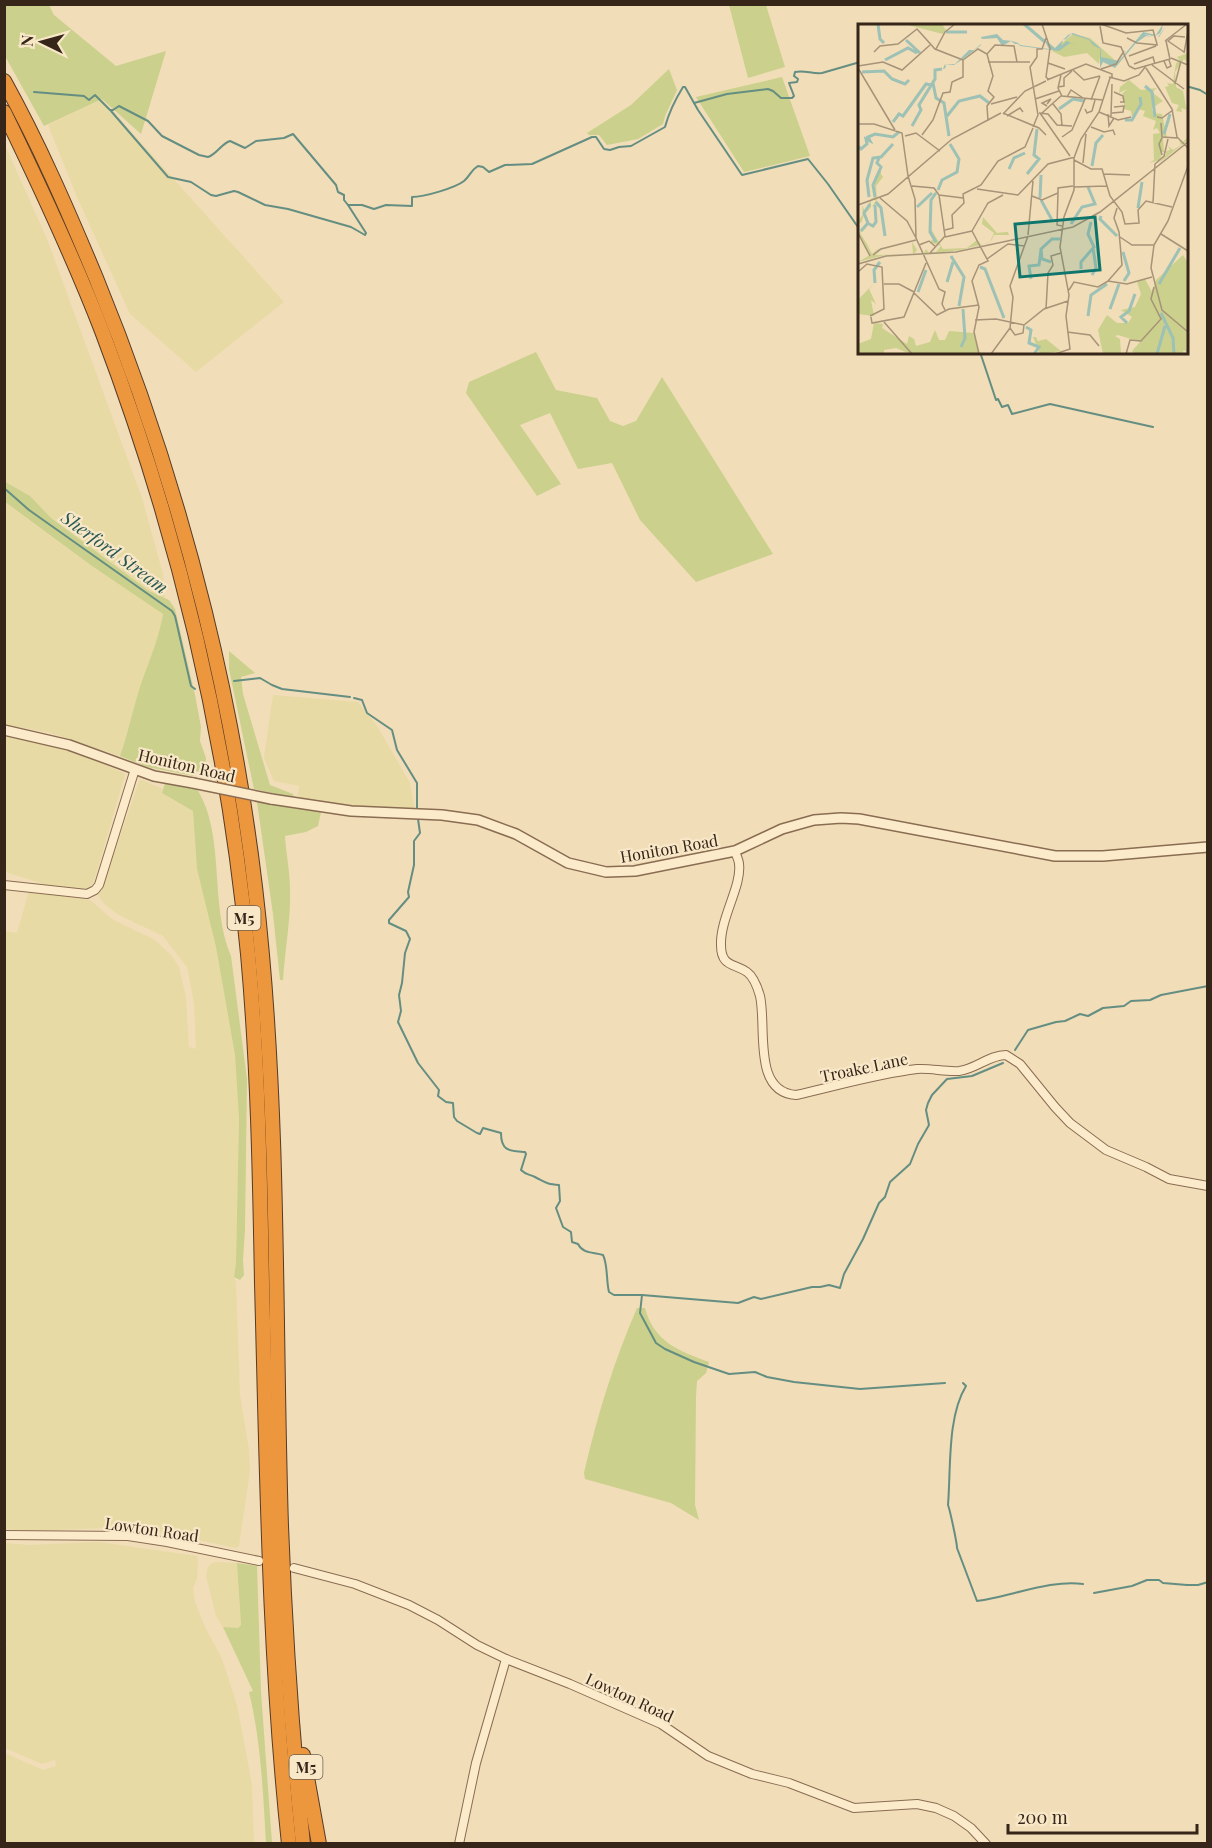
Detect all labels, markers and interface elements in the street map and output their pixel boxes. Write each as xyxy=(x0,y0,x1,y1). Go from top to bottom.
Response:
north arrow xyxy=(12,12,72,72)
inset map xyxy=(858,24,1188,354)
text: N xyxy=(16,34,38,47)
water label: Sherford Stream xyxy=(56,505,173,599)
street label: Honiton Road xyxy=(136,744,238,786)
street label: Honiton Road xyxy=(618,829,720,867)
road number: M5 xyxy=(228,906,260,930)
street label: Troake Lane xyxy=(818,1047,910,1087)
street label: Lowton Road xyxy=(104,1512,200,1546)
street label: Lowton Road xyxy=(583,1667,677,1727)
road number: M5 xyxy=(290,1755,322,1779)
scale bar xyxy=(1008,1797,1197,1835)
text: 200 m xyxy=(1017,1805,1068,1829)

